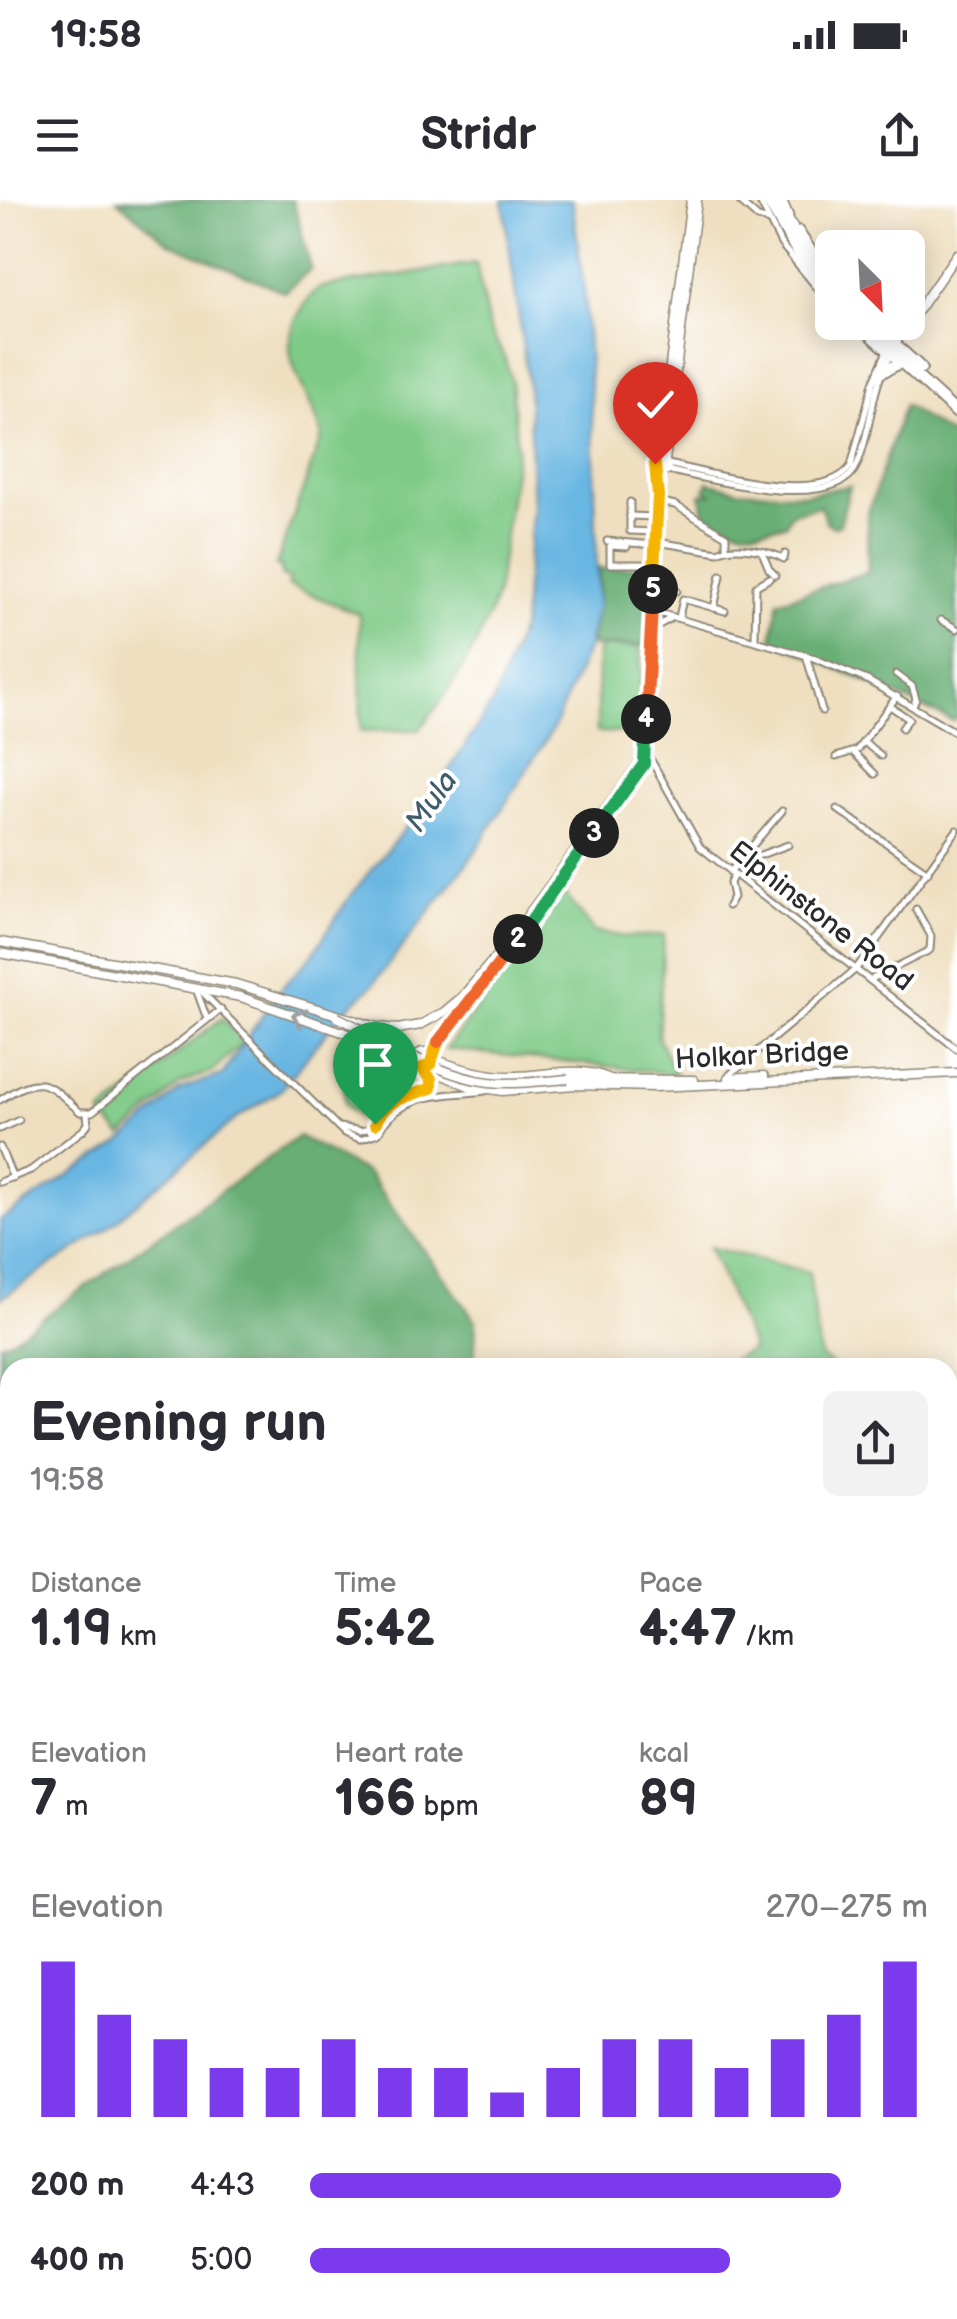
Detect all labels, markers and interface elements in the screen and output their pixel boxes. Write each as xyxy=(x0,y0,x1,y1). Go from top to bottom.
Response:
text: 19:58 xyxy=(50,13,142,58)
icon: menu xyxy=(30,108,85,163)
text: Stridr xyxy=(421,108,536,163)
icon: share xyxy=(872,108,927,163)
north arrow xyxy=(815,230,925,340)
map controls xyxy=(815,230,925,340)
pin xyxy=(613,362,698,465)
icon: check xyxy=(628,377,683,432)
pin: 5 xyxy=(628,564,678,614)
text: 5 xyxy=(645,572,661,605)
pin: 4 xyxy=(621,694,671,744)
text: 4 xyxy=(638,702,654,735)
water label: Mula xyxy=(398,764,466,839)
pin: 3 xyxy=(569,808,619,858)
text: 3 xyxy=(586,816,602,849)
street label: Elphinstone Road xyxy=(723,834,919,998)
pin: 2 xyxy=(493,914,543,964)
text: 2 xyxy=(510,922,526,955)
one-way arrow xyxy=(291,1008,309,1029)
pin xyxy=(333,1022,418,1125)
street label: Holkar Bridge xyxy=(674,1034,850,1077)
icon: arrive xyxy=(348,1037,403,1092)
text: Evening run xyxy=(30,1390,327,1457)
button: share xyxy=(823,1391,928,1496)
text: 19:58 xyxy=(30,1461,104,1500)
text: Distance xyxy=(30,1567,142,1600)
text: Time xyxy=(334,1567,396,1600)
text: Pace xyxy=(639,1567,703,1600)
text: 1.19 xyxy=(30,1600,112,1660)
text: 5:42 xyxy=(334,1600,435,1660)
text: 4:47 xyxy=(639,1600,737,1660)
text: km xyxy=(112,1620,157,1653)
text: /km xyxy=(737,1620,794,1653)
text: Elevation xyxy=(30,1737,147,1770)
text: Heart rate xyxy=(334,1737,464,1770)
text: kcal xyxy=(639,1737,689,1770)
text: 7 xyxy=(30,1770,58,1830)
text: 166 xyxy=(334,1770,416,1830)
text: 89 xyxy=(639,1770,698,1830)
text: m xyxy=(58,1790,88,1823)
text: bpm xyxy=(416,1790,479,1823)
text: Elevation xyxy=(30,1888,163,1927)
text: 270–275 m xyxy=(765,1888,928,1927)
text: 200 m xyxy=(30,2166,124,2205)
text: 4:43 xyxy=(190,2166,255,2205)
text: 400 m xyxy=(30,2241,125,2280)
text: 5:00 xyxy=(190,2241,252,2280)

